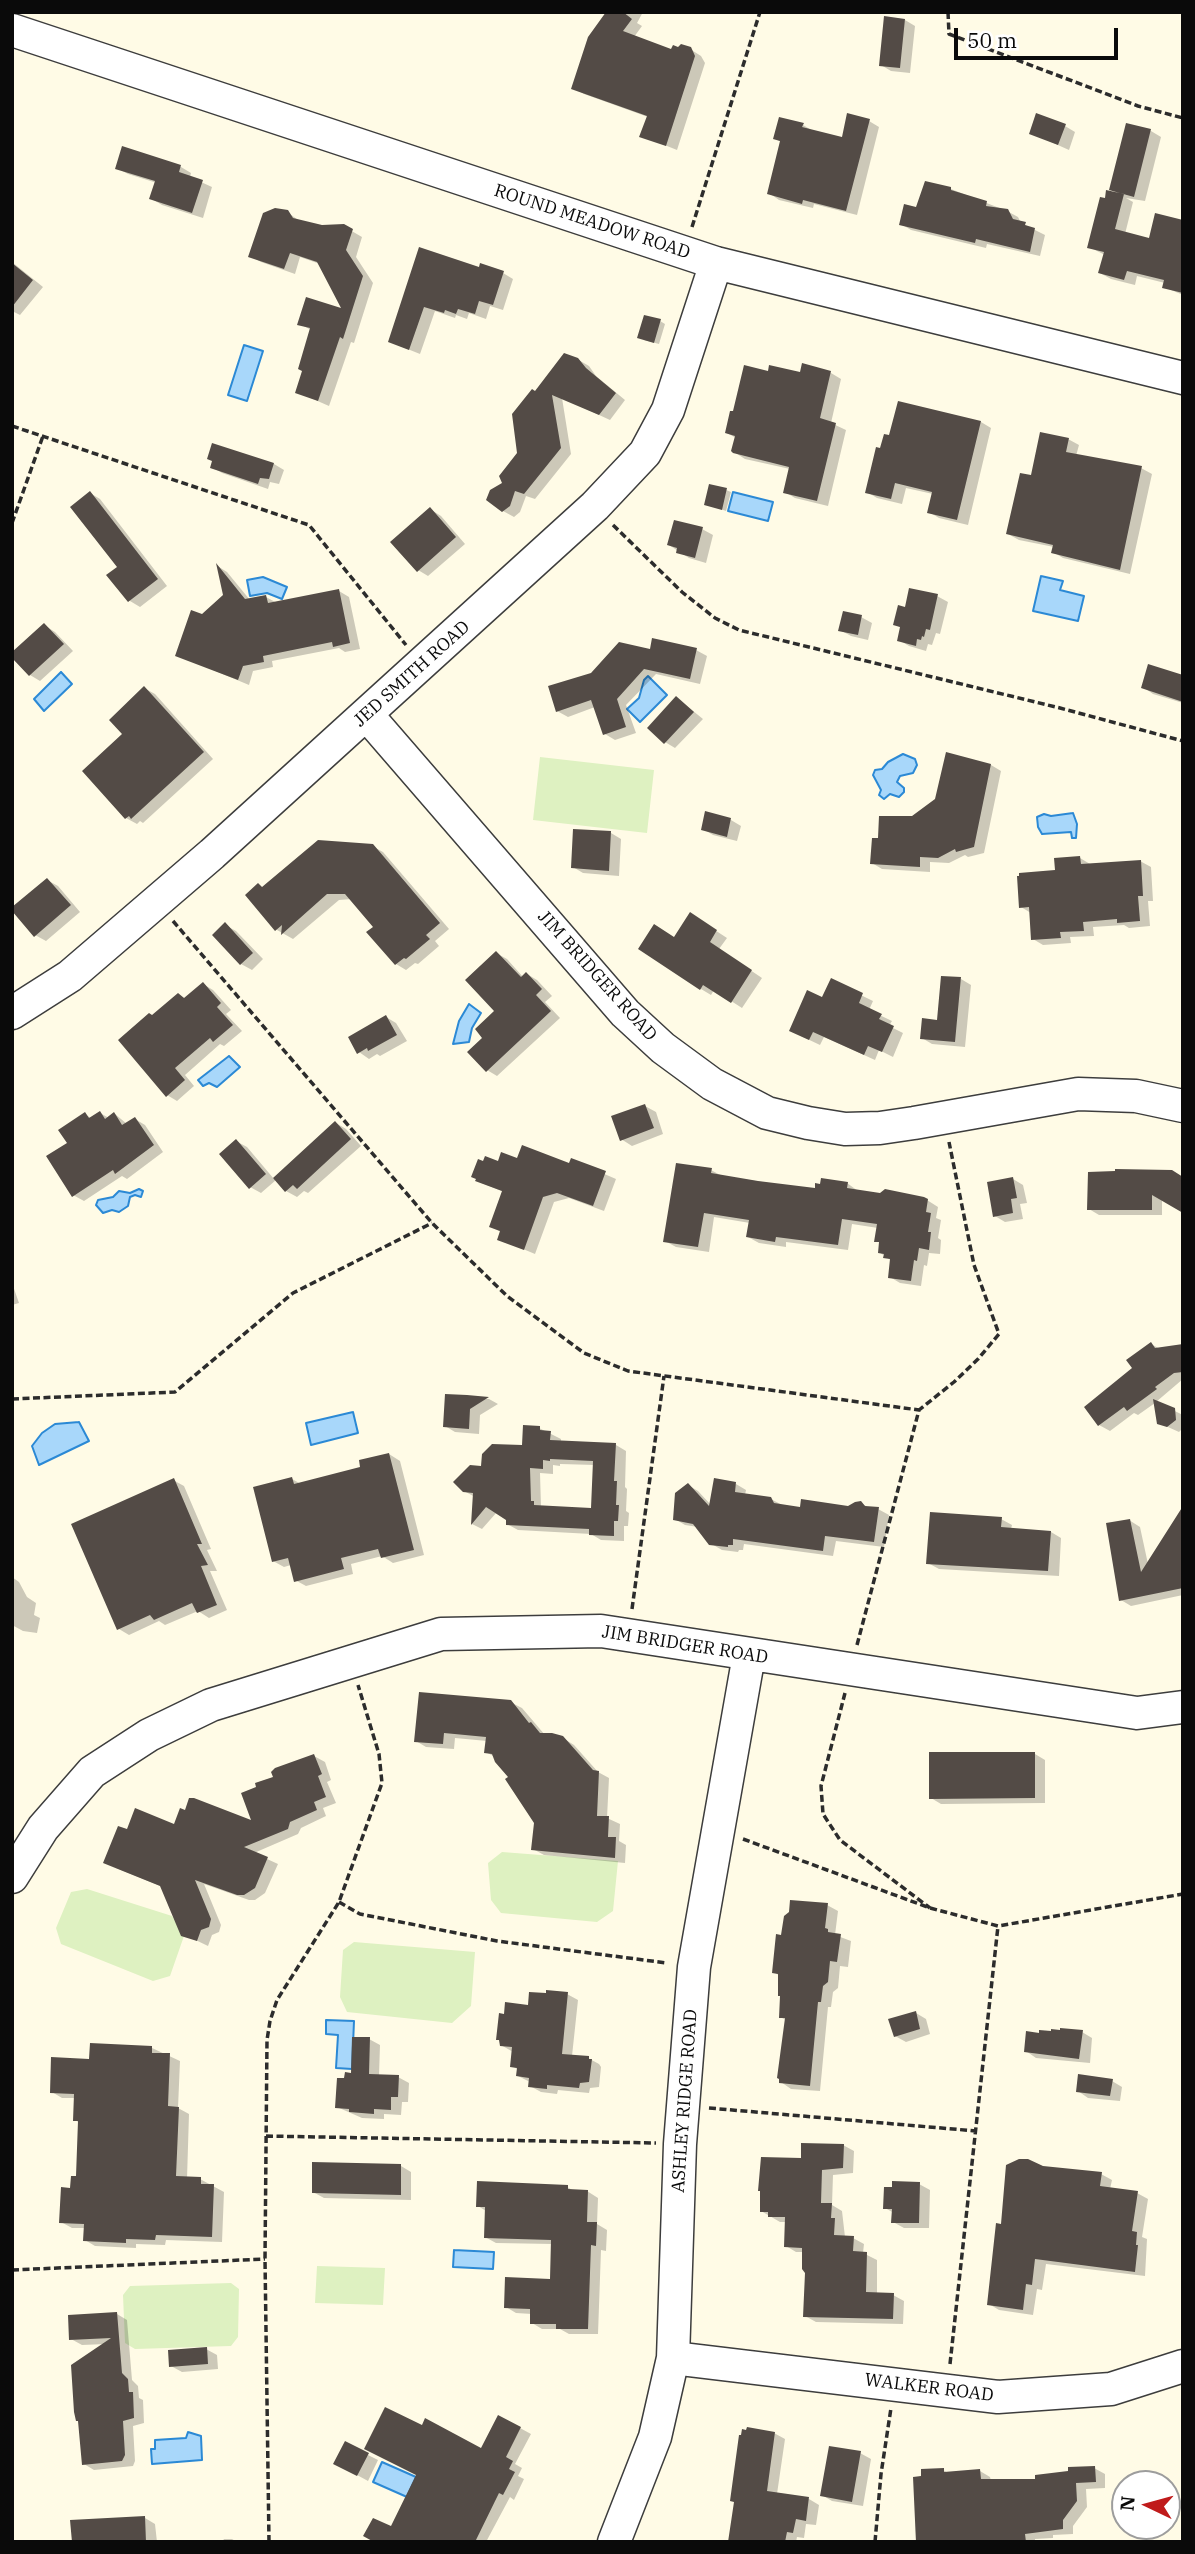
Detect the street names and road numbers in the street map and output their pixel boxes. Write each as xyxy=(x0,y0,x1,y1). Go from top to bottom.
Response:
street label: ROUND MEADOW ROAD xyxy=(491,180,693,264)
street label: JED SMITH ROAD xyxy=(350,616,474,732)
street label: JIM BRIDGER ROAD xyxy=(533,906,661,1046)
street label: JIM BRIDGER ROAD xyxy=(600,1621,770,1669)
street label: ASHLEY RIDGE ROAD xyxy=(668,2009,702,2193)
street label: WALKER ROAD xyxy=(863,2369,995,2407)

